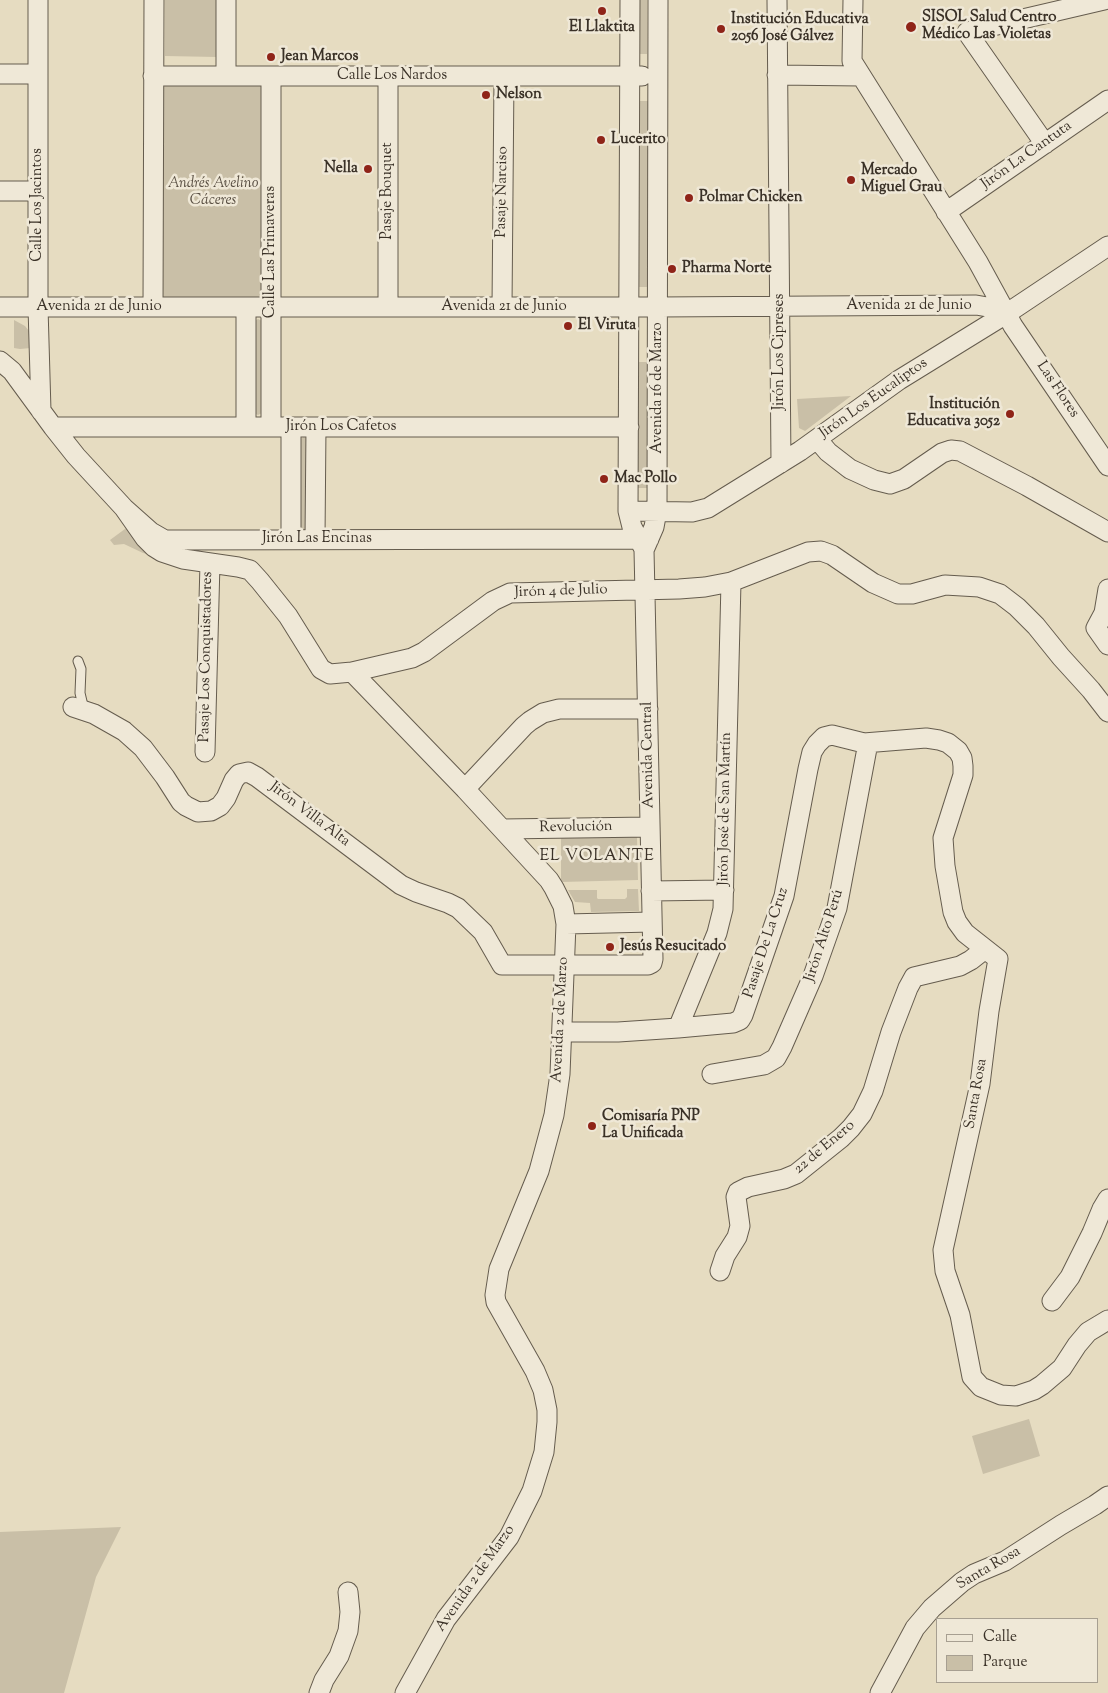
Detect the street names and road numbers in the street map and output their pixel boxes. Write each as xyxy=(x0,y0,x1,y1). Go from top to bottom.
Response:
street label: Calle Los Nardos xyxy=(337,67,447,85)
street label: Jirón La Cantuta xyxy=(978,118,1076,194)
street label: Pasaje Bouquet xyxy=(379,142,397,240)
street label: Pasaje Narciso xyxy=(493,146,513,238)
street label: Calle Los Jacintos xyxy=(29,148,47,262)
street label: Calle Las Primaveras xyxy=(262,186,280,318)
street label: Jirón Los Cipreses xyxy=(771,294,789,410)
street label: Avenida 21 de Junio xyxy=(846,297,972,315)
street label: Avenida 21 de Junio xyxy=(36,298,162,316)
street label: Avenida 21 de Junio xyxy=(441,298,567,316)
street label: Avenida 16 de Marzo xyxy=(649,322,667,454)
street label: Jirón Los Eucaliptos xyxy=(816,355,932,443)
street label: Las Flores xyxy=(1032,358,1082,422)
street label: Jirón Los Cafetos xyxy=(286,418,396,436)
street label: Jirón Las Encinas xyxy=(262,530,372,548)
street label: Pasaje Los Conquistadores xyxy=(197,571,217,743)
street label: Jirón 4 de Julio xyxy=(514,581,608,603)
street label: Avenida Central xyxy=(639,702,659,808)
street label: Jirón José de San Martín xyxy=(716,732,736,886)
street label: Jirón Villa Alta xyxy=(265,779,353,851)
street label: Revolución xyxy=(539,818,613,838)
street label: Pasaje De La Cruz xyxy=(741,885,793,1001)
street label: Jirón Alto Perú xyxy=(802,887,848,985)
street label: Avenida 2 de Marzo xyxy=(549,957,573,1083)
street label: Santa Rosa xyxy=(962,1057,992,1131)
street label: 22 de Enero xyxy=(791,1117,859,1179)
street label: Avenida 2 de Marzo xyxy=(432,1522,520,1636)
street label: Santa Rosa xyxy=(954,1543,1024,1595)

